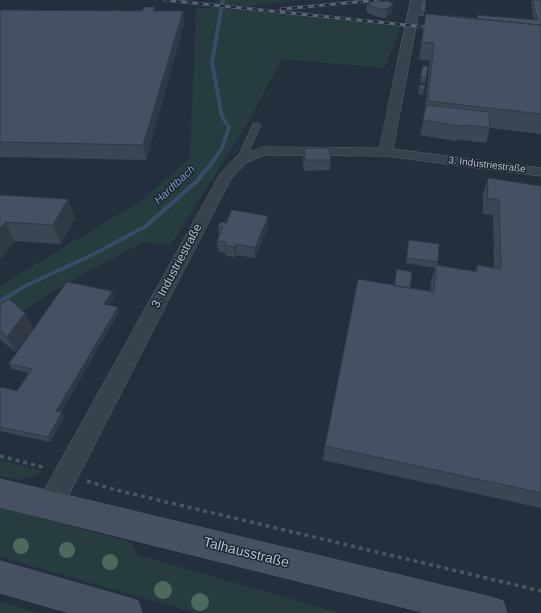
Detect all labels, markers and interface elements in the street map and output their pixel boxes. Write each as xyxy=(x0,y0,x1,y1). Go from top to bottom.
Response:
street label: 3. Industriestraße xyxy=(448,154,526,176)
water label: Hardtbach xyxy=(152,163,198,207)
street label: 3. Industriestraße xyxy=(149,221,205,311)
street label: Talhausstraße xyxy=(201,534,291,572)

